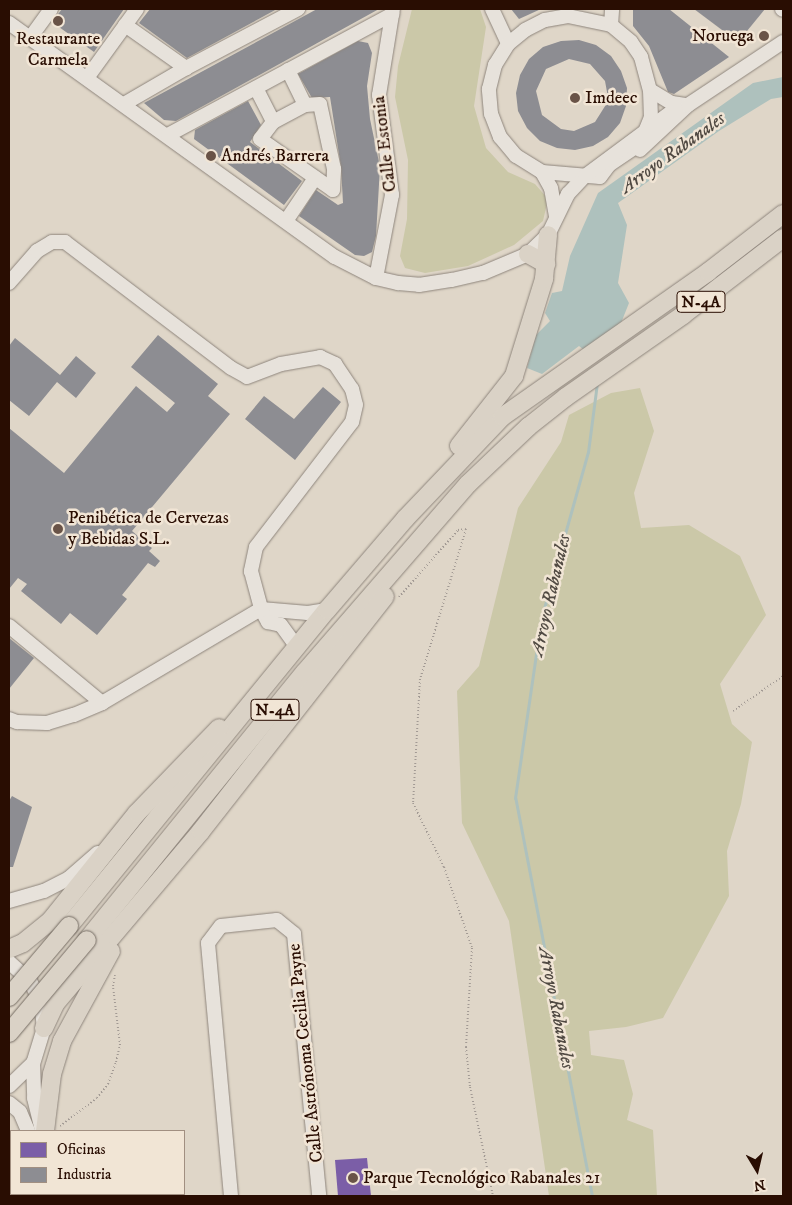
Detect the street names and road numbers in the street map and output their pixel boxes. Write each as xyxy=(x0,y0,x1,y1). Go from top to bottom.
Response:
street label: Calle Estonia xyxy=(368,95,402,193)
road number: N-4A xyxy=(676,288,726,316)
road number: N-4A xyxy=(250,696,300,724)
street label: Calle Astrónoma Cecilia Payne xyxy=(284,942,328,1164)

